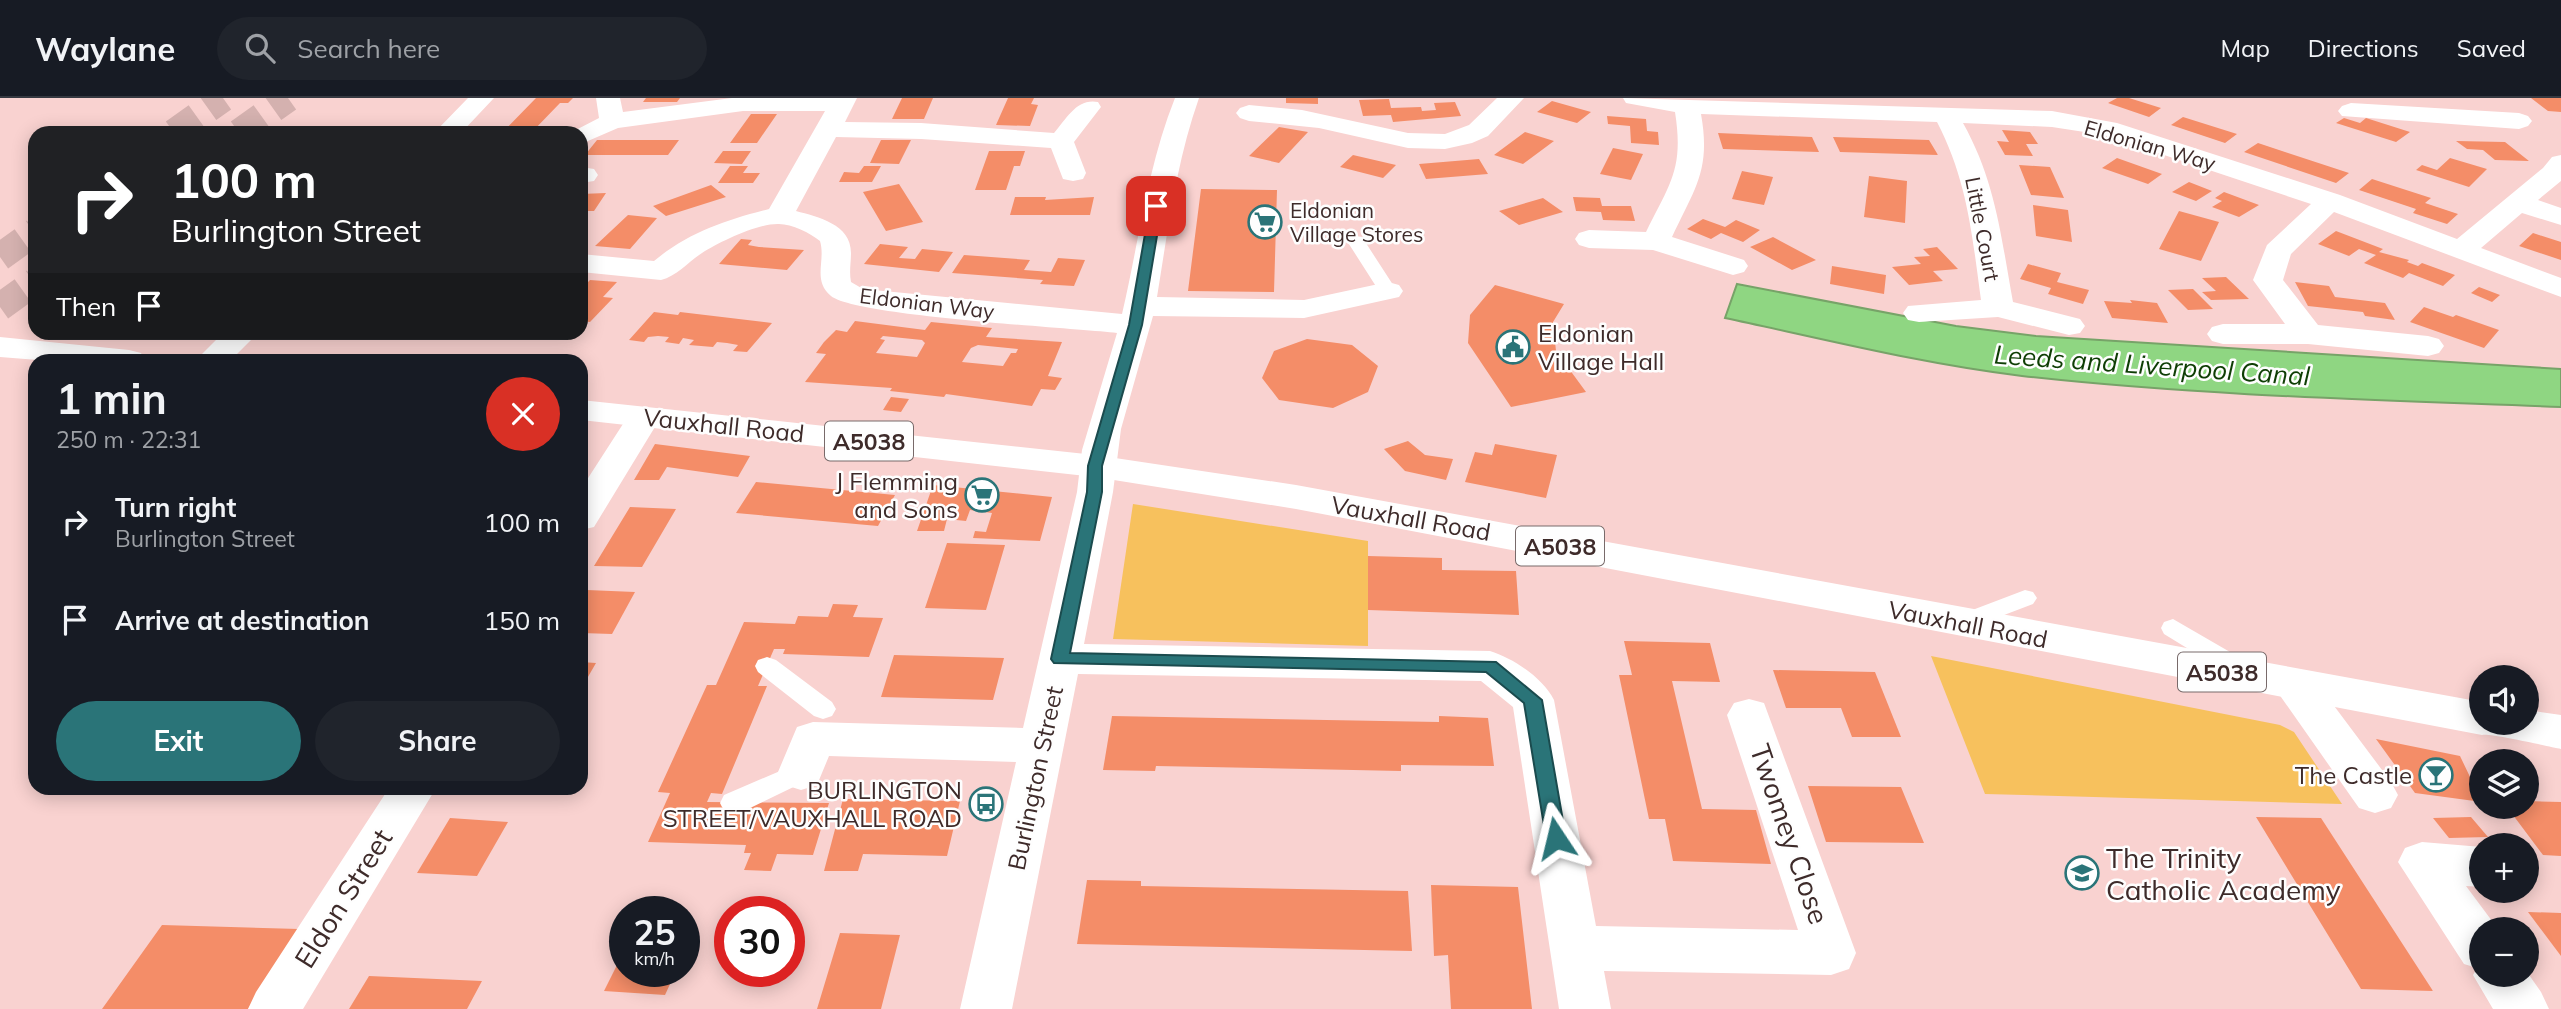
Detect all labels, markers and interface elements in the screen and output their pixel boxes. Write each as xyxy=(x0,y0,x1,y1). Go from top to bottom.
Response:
search box xyxy=(217,17,707,80)
text: Waylane xyxy=(35,28,175,69)
icon: search xyxy=(241,29,279,67)
text: Search here xyxy=(297,32,440,65)
text: Map xyxy=(2220,33,2270,63)
text: Directions xyxy=(2308,33,2419,63)
text: Saved xyxy=(2457,33,2526,63)
street label: Eldonian Way xyxy=(2081,114,2219,176)
text: 100 m xyxy=(171,149,317,210)
icon: right xyxy=(56,154,147,245)
street label: Little Court xyxy=(1960,174,2006,284)
pin xyxy=(1126,176,1186,236)
icon: arrive xyxy=(1137,187,1175,225)
place label: Eldonian Village Stores xyxy=(1290,197,1423,247)
supermarket icon: Eldonian Village Stores xyxy=(1246,203,1284,241)
text: Burlington Street xyxy=(171,210,421,250)
street label: Eldonian Way xyxy=(858,282,996,324)
icon: arrive xyxy=(130,287,168,325)
text: Then xyxy=(56,290,116,323)
place label: Eldonian Village Hall xyxy=(1538,318,1664,376)
public building icon: Eldonian Village Hall xyxy=(1494,328,1532,366)
water label: Leeds and Liverpool Canal xyxy=(1993,337,2312,393)
text: 1 min xyxy=(56,372,167,425)
button: close xyxy=(486,377,560,451)
street label: Vauxhall Road xyxy=(642,402,806,448)
road number: A5038 xyxy=(825,422,913,460)
text: 250 m · 22:31 xyxy=(56,425,201,454)
place label: J Flemming and Sons xyxy=(835,466,958,524)
supermarket icon: J Flemming and Sons xyxy=(963,476,1001,514)
street label: Vauxhall Road xyxy=(1329,489,1493,547)
text: Turn right xyxy=(115,491,236,524)
icon: right xyxy=(56,503,94,541)
text: 100 m xyxy=(484,506,560,539)
text: Burlington Street xyxy=(115,524,295,553)
road number: A5038 xyxy=(1516,526,1604,566)
street label: Vauxhall Road xyxy=(1886,594,2050,654)
icon: arrive xyxy=(56,601,94,639)
text: Arrive at destination xyxy=(115,604,370,637)
text: 150 m xyxy=(484,604,560,637)
road number: A5038 xyxy=(2178,652,2266,692)
map controls xyxy=(2469,665,2539,987)
button: sound xyxy=(2469,665,2539,735)
street label: Burlington Street xyxy=(1001,683,1069,873)
button: Exit xyxy=(56,701,301,781)
button: Share xyxy=(315,701,560,781)
street label: Twomey Close xyxy=(1743,739,1837,929)
button: layers xyxy=(2469,749,2539,819)
bar icon: The Castle xyxy=(2417,756,2455,794)
place label: The Castle xyxy=(2295,760,2412,790)
place label: BURLINGTON STREET/VAUXHALL ROAD xyxy=(663,775,962,833)
bus stop icon: BURLINGTON STREET/VAUXHALL ROAD xyxy=(967,785,1005,823)
position arrow xyxy=(1519,801,1593,875)
street label: Eldon Street xyxy=(287,822,400,974)
button: + xyxy=(2469,833,2539,903)
place label: The Trinity Catholic Academy xyxy=(2106,840,2341,907)
school or university icon: The Trinity Catholic Academy xyxy=(2063,854,2101,892)
speed limit sign: 30 xyxy=(714,896,805,987)
text: 25 xyxy=(633,910,676,954)
button: − xyxy=(2469,917,2539,987)
text: km/h xyxy=(634,947,675,970)

